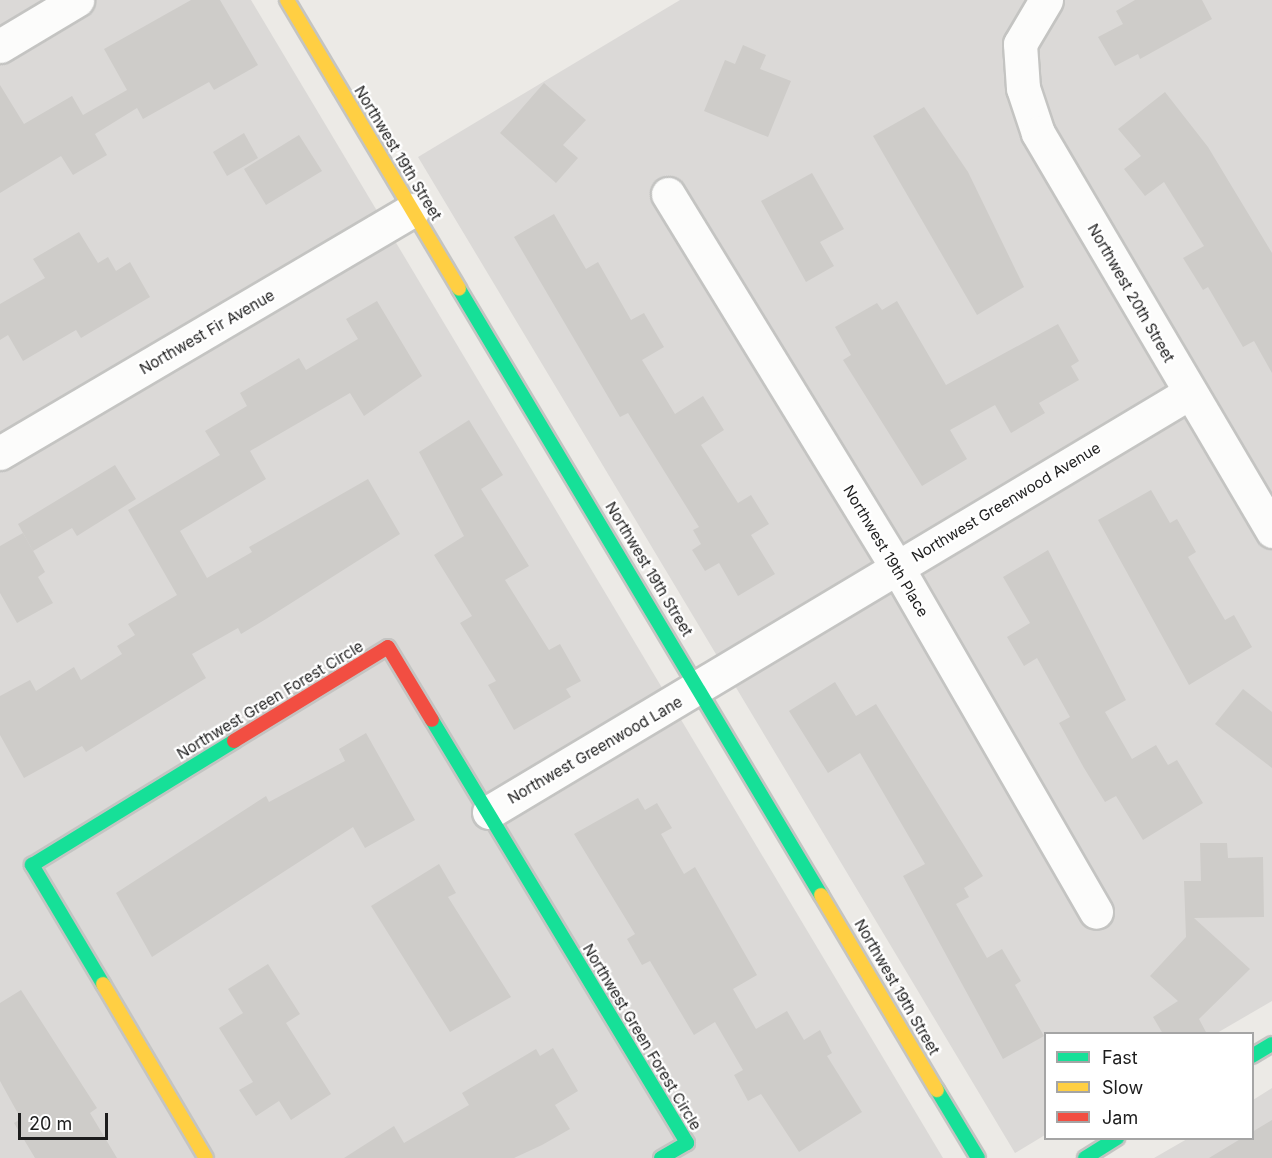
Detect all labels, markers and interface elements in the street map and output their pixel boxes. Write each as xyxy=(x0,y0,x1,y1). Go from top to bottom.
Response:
street label: Northwest 19th Street xyxy=(351,82,445,224)
street label: Northwest 20th Street xyxy=(1084,221,1178,365)
street label: Northwest Fir Avenue xyxy=(136,286,278,378)
street label: Northwest Greenwood Avenue xyxy=(908,438,1104,566)
street label: Northwest 19th Place xyxy=(840,482,932,620)
street label: Northwest 19th Street xyxy=(602,498,696,640)
street label: Northwest Green Forest Circle xyxy=(174,637,366,763)
street label: Northwest Greenwood Lane xyxy=(505,693,685,807)
street label: Northwest 19th Street xyxy=(851,916,943,1058)
street label: Northwest Green Forest Circle xyxy=(579,941,705,1133)
legend xyxy=(1044,1032,1254,1140)
text: Fast xyxy=(1102,1047,1138,1068)
text: Slow xyxy=(1102,1077,1143,1098)
scale bar xyxy=(21,1101,111,1139)
text: Jam xyxy=(1102,1107,1138,1128)
text: 20 m xyxy=(29,1113,72,1134)

